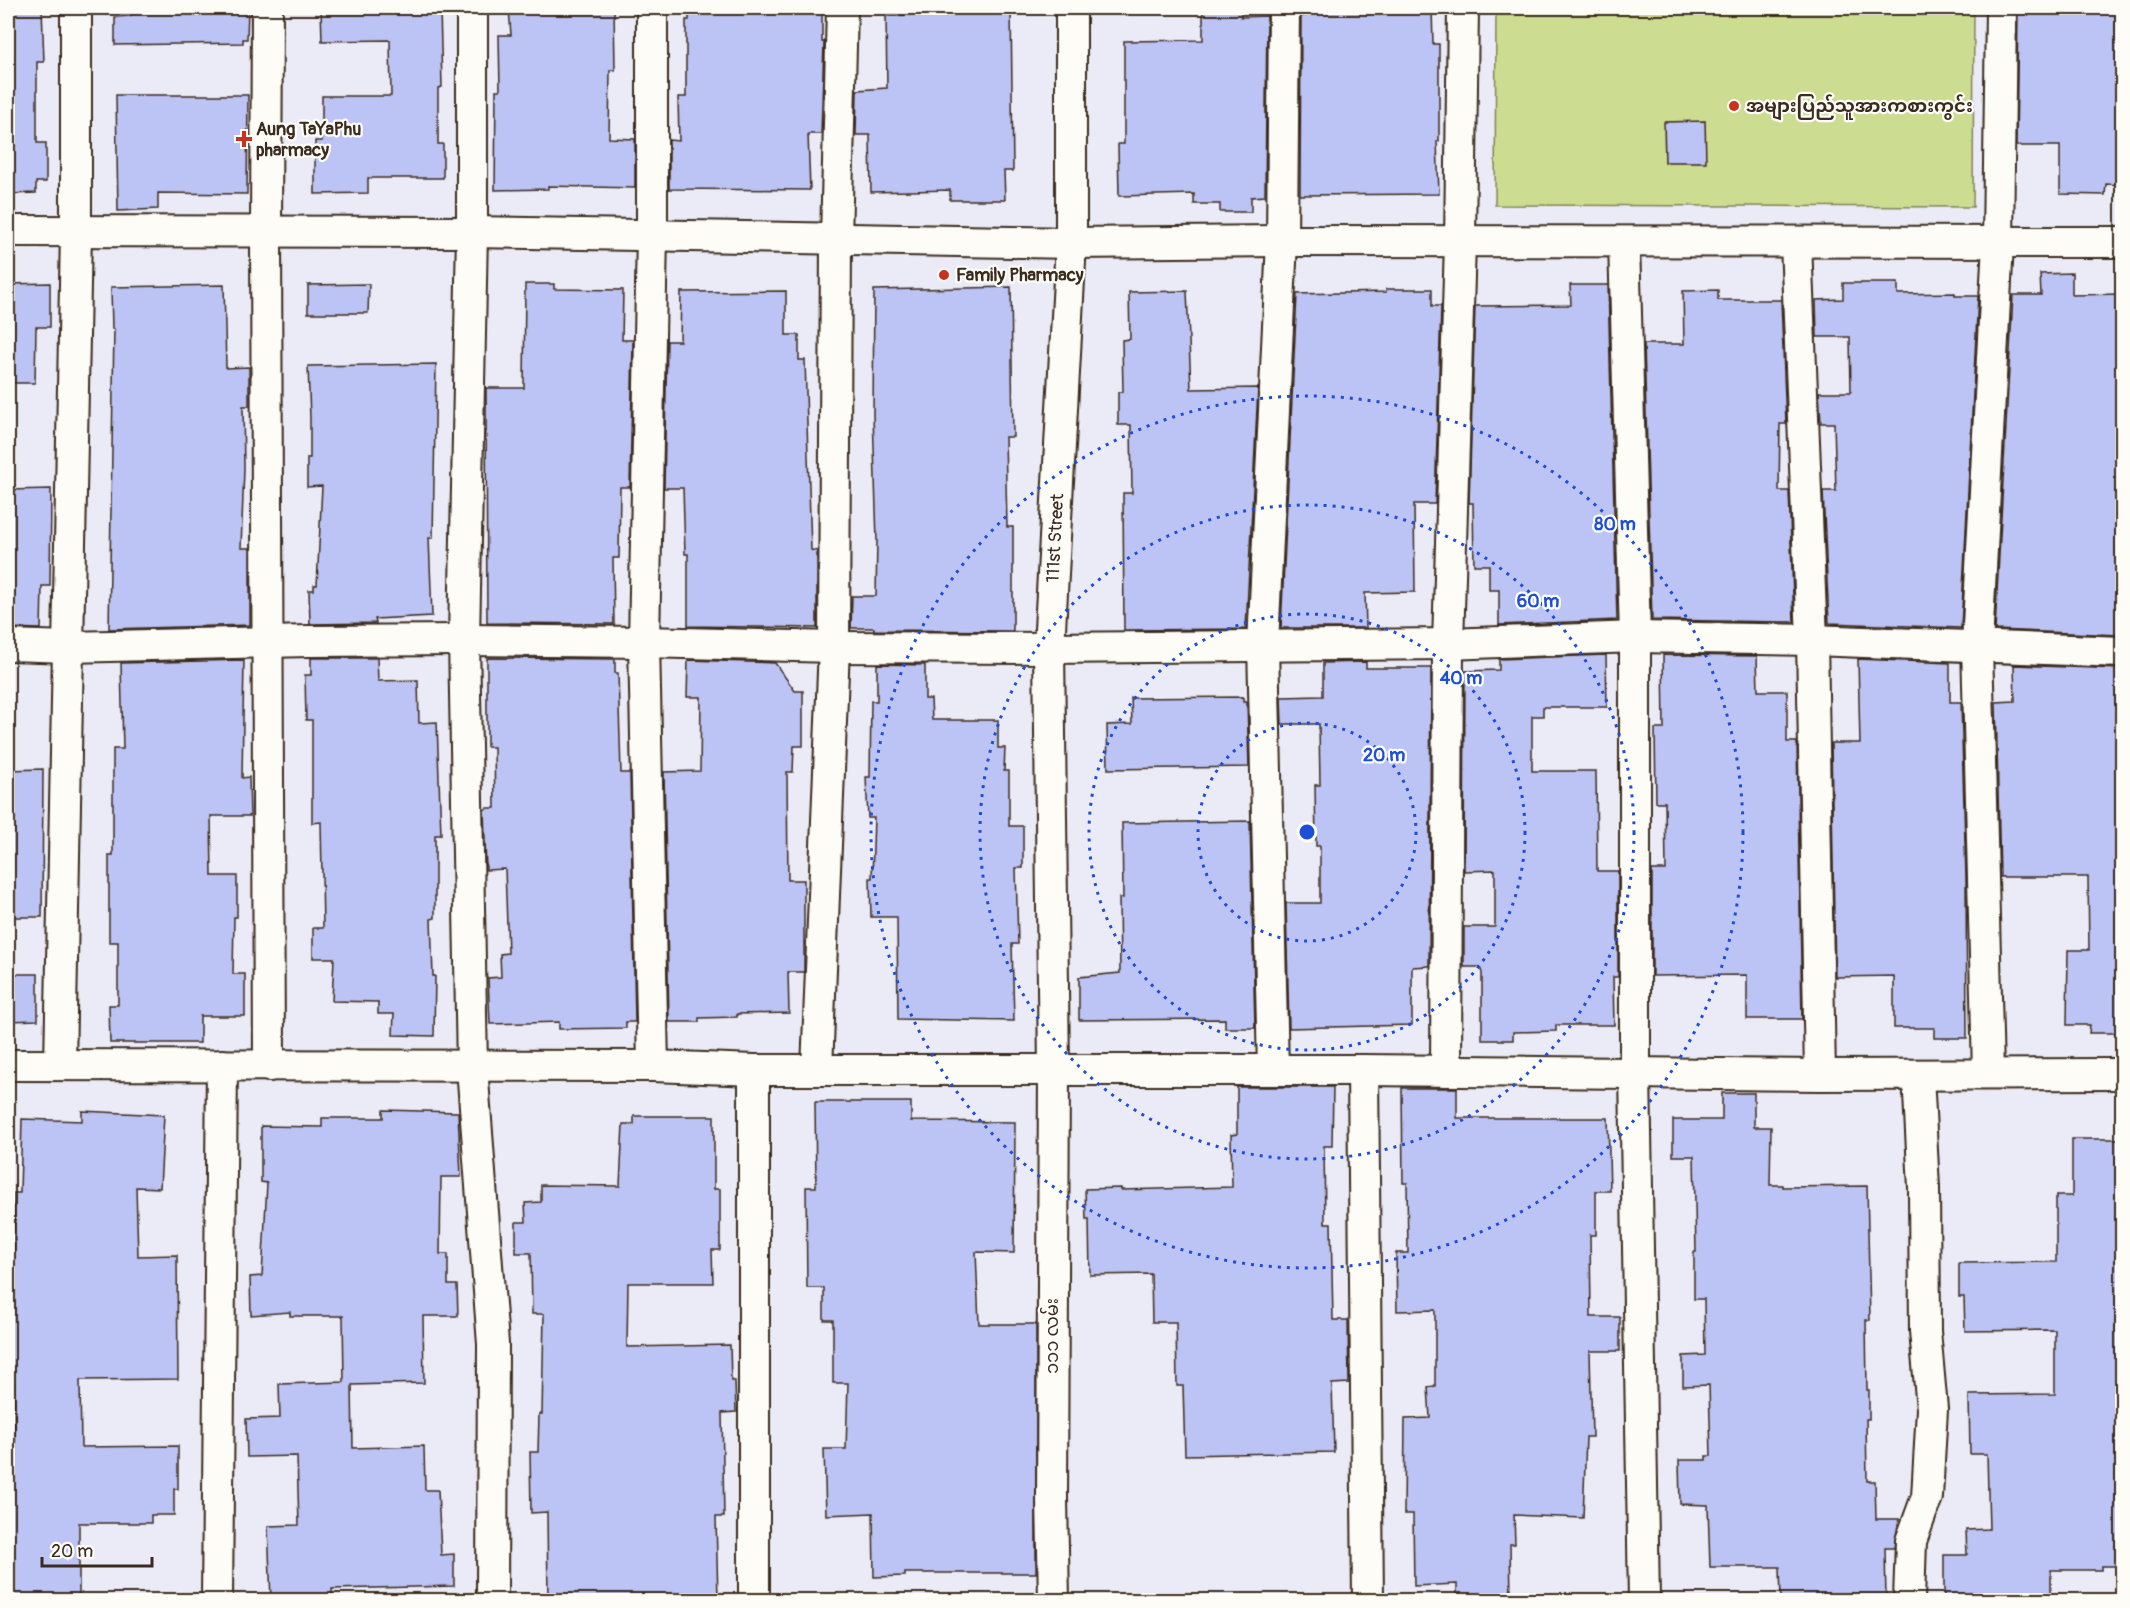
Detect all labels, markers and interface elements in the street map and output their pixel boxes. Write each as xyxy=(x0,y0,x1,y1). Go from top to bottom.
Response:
place label: အများပြည်သူအားကစားကွင်း xyxy=(1746,94,1973,121)
marker: အများပြည်သူအားကစားကွင်း xyxy=(1727,99,1741,113)
place label: Aung TaYaPhu pharmacy xyxy=(256,118,361,162)
marker: Aung TaYaPhu pharmacy xyxy=(237,132,251,146)
place label: Family Pharmacy xyxy=(956,264,1084,287)
marker: Family Pharmacy xyxy=(937,268,951,282)
street label: 111st Street xyxy=(1041,492,1069,583)
text: 80 m xyxy=(1594,513,1636,536)
text: 60 m xyxy=(1517,590,1559,613)
text: 40 m xyxy=(1440,667,1482,690)
text: 20 m xyxy=(1363,744,1405,767)
centre of rings xyxy=(1297,822,1317,842)
street label: ၁၁၁ လမ်း xyxy=(1039,1298,1064,1374)
scale bar xyxy=(42,1530,152,1568)
text: 20 m xyxy=(51,1540,93,1563)

